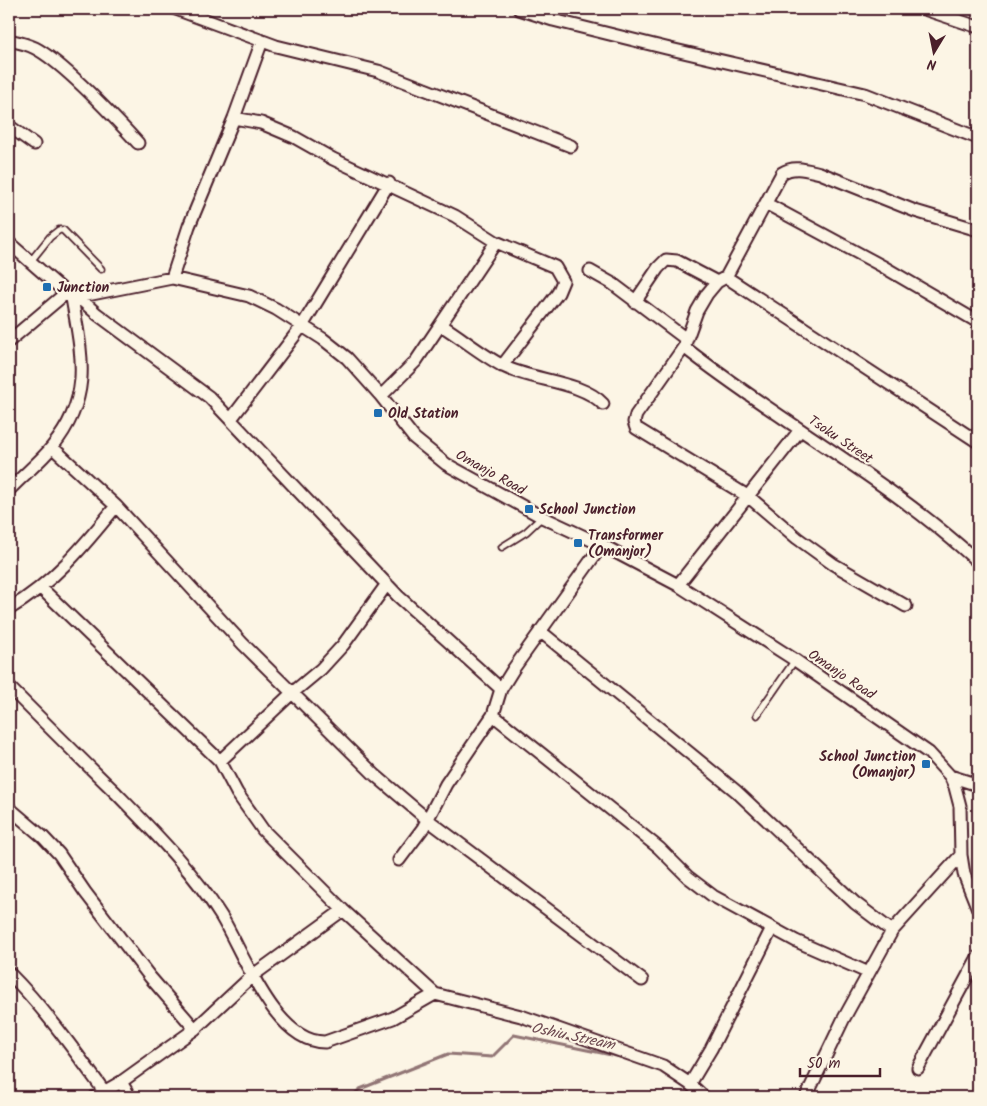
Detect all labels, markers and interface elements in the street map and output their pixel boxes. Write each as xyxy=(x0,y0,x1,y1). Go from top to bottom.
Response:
north arrow xyxy=(910,28,960,78)
text: N xyxy=(925,52,938,75)
place label: Junction xyxy=(57,277,110,299)
marker: Junction xyxy=(41,281,53,293)
place label: Old Station xyxy=(388,403,459,425)
marker: Old Station xyxy=(372,407,384,419)
street label: Tsoku Street xyxy=(804,410,878,470)
street label: Omanjo Road xyxy=(451,445,531,502)
place label: School Junction xyxy=(539,499,636,521)
marker: School Junction xyxy=(523,503,535,515)
place label: Transformer (Omanjor) xyxy=(588,525,664,563)
marker: Transformer (Omanjor) xyxy=(572,537,584,549)
street label: Omanjo Road xyxy=(803,644,880,706)
place label: School Junction (Omanjor) xyxy=(819,746,916,784)
marker: School Junction (Omanjor) xyxy=(920,758,932,770)
water label: Oshiu Stream xyxy=(529,1016,618,1058)
scale bar xyxy=(800,1046,880,1078)
text: 50 m xyxy=(807,1052,841,1076)

